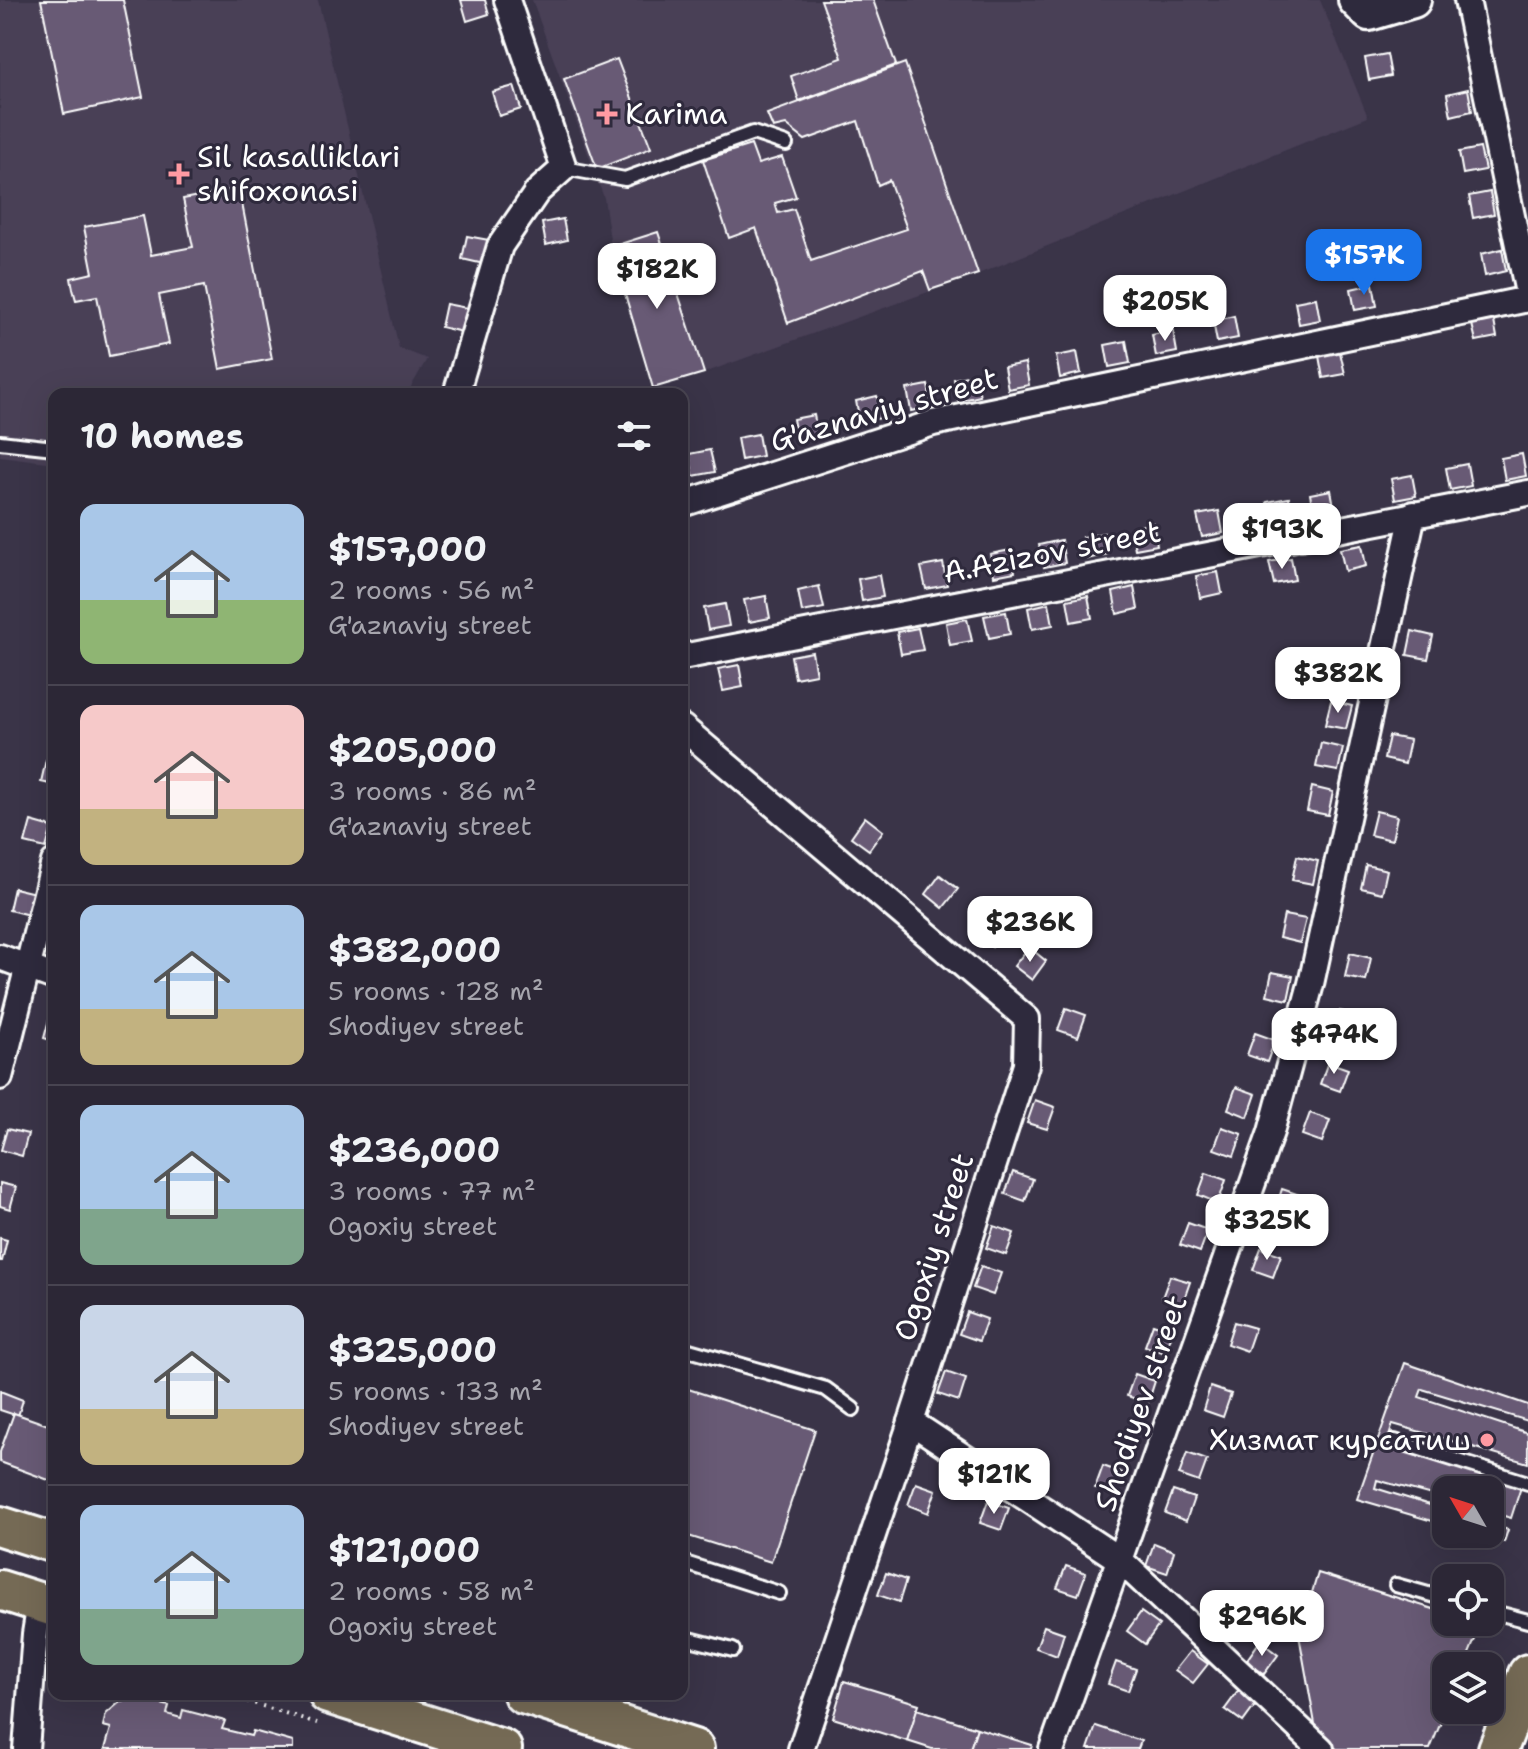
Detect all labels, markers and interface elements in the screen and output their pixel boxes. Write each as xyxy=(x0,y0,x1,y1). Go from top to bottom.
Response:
place label: Karima xyxy=(625,93,728,134)
marker: Karima xyxy=(596,103,618,125)
place label: Sil kasalliklari shifoxonasi xyxy=(197,136,401,211)
marker: Sil kasalliklari shifoxonasi xyxy=(168,163,190,185)
pin: $157K xyxy=(1308,229,1420,297)
text: $157K xyxy=(1324,237,1404,272)
pin: $182K xyxy=(601,243,713,311)
text: $182K xyxy=(616,251,698,286)
pin: $205K xyxy=(1109,275,1221,343)
text: $205K xyxy=(1121,283,1209,318)
street label: G'aznaviy street xyxy=(765,357,1003,462)
text: 10 homes xyxy=(80,413,244,459)
icon: filters xyxy=(612,414,656,458)
pin: $193K xyxy=(1226,503,1338,571)
street label: A.Azizov street xyxy=(940,510,1164,593)
text: $193K xyxy=(1241,511,1323,546)
text: $157,000 xyxy=(328,526,487,572)
icon: home xyxy=(144,536,240,632)
text: 2 rooms · 56 m² xyxy=(328,572,535,607)
text: G'aznaviy street xyxy=(328,607,532,642)
pin: $382K xyxy=(1282,647,1394,715)
text: $382K xyxy=(1293,655,1383,690)
text: $205,000 xyxy=(328,727,497,773)
icon: home xyxy=(144,737,240,833)
text: 3 rooms · 86 m² xyxy=(328,773,537,808)
text: G'aznaviy street xyxy=(328,808,532,843)
pin: $236K xyxy=(974,896,1086,964)
text: $236K xyxy=(985,904,1075,939)
text: $382,000 xyxy=(328,927,501,973)
icon: home xyxy=(144,937,240,1033)
text: 5 rooms · 128 m² xyxy=(328,973,544,1008)
text: Shodiyev street xyxy=(328,1008,524,1043)
pin: $474K xyxy=(1278,1008,1390,1076)
text: $474K xyxy=(1290,1016,1378,1051)
text: $236,000 xyxy=(328,1127,500,1173)
icon: home xyxy=(144,1137,240,1233)
street label: Ogoxiy street xyxy=(884,1148,983,1346)
text: 3 rooms · 77 m² xyxy=(328,1173,536,1208)
pin: $325K xyxy=(1211,1194,1323,1262)
text: $325K xyxy=(1223,1202,1311,1237)
text: Ogoxiy street xyxy=(328,1208,497,1243)
street label: Shodiyev street xyxy=(1084,1289,1197,1516)
text: $325,000 xyxy=(328,1327,497,1373)
icon: home xyxy=(144,1337,240,1433)
text: 5 rooms · 133 m² xyxy=(328,1373,543,1408)
text: Shodiyev street xyxy=(328,1408,524,1443)
place label: Хизмат курсатиш xyxy=(1209,1419,1471,1460)
marker: Хизмат курсатиш xyxy=(1478,1431,1496,1449)
pin: $121K xyxy=(938,1448,1050,1516)
text: $121K xyxy=(957,1456,1031,1491)
north arrow xyxy=(1432,1476,1504,1548)
map controls xyxy=(1432,1476,1504,1724)
text: $121,000 xyxy=(328,1527,480,1573)
icon: home xyxy=(144,1537,240,1633)
button: locate xyxy=(1432,1564,1504,1636)
text: 2 rooms · 58 m² xyxy=(328,1573,534,1608)
pin: $296K xyxy=(1206,1590,1318,1658)
text: $296K xyxy=(1218,1598,1306,1633)
text: Ogoxiy street xyxy=(328,1608,497,1643)
button: layers xyxy=(1432,1652,1504,1724)

